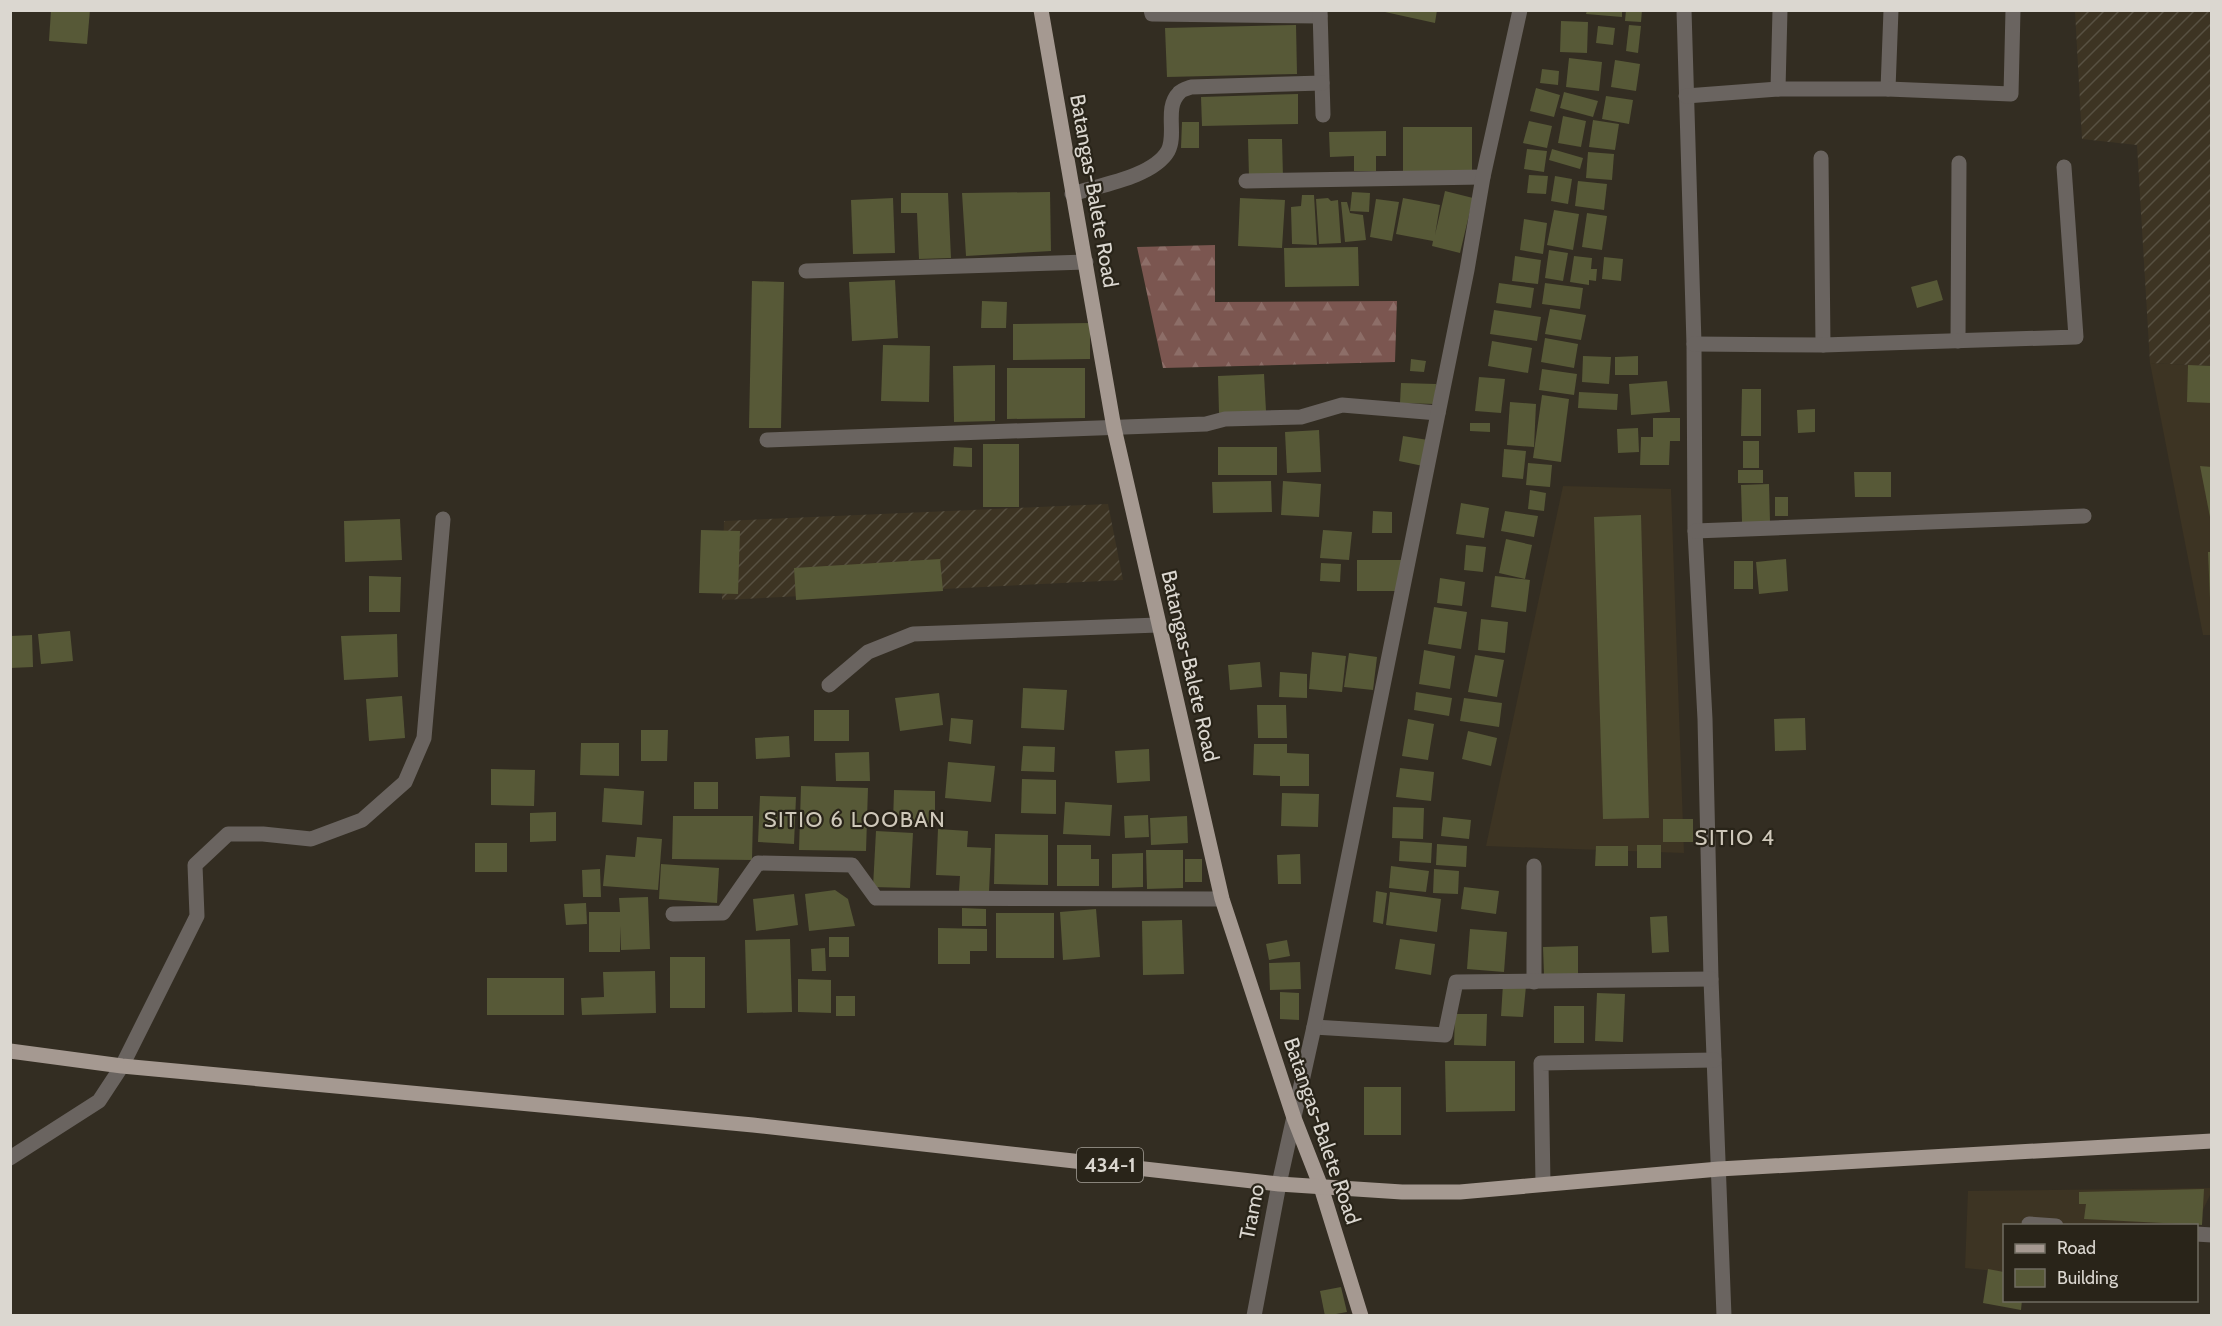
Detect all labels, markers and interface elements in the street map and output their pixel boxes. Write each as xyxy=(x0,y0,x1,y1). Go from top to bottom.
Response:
street label: Batangas-Balete Road xyxy=(1065,92,1124,289)
street label: Batangas-Balete Road xyxy=(1156,568,1225,764)
district label: SITIO 6 LOOBAN xyxy=(764,806,946,833)
district label: SITIO 4 xyxy=(1695,824,1775,851)
street label: Batangas-Balete Road xyxy=(1279,1034,1366,1227)
road number: 434-1 xyxy=(1077,1148,1143,1182)
street label: Tramo xyxy=(1234,1182,1269,1242)
legend xyxy=(2003,1224,2198,1302)
text: Road xyxy=(2057,1237,2096,1259)
text: Building xyxy=(2057,1267,2119,1289)

